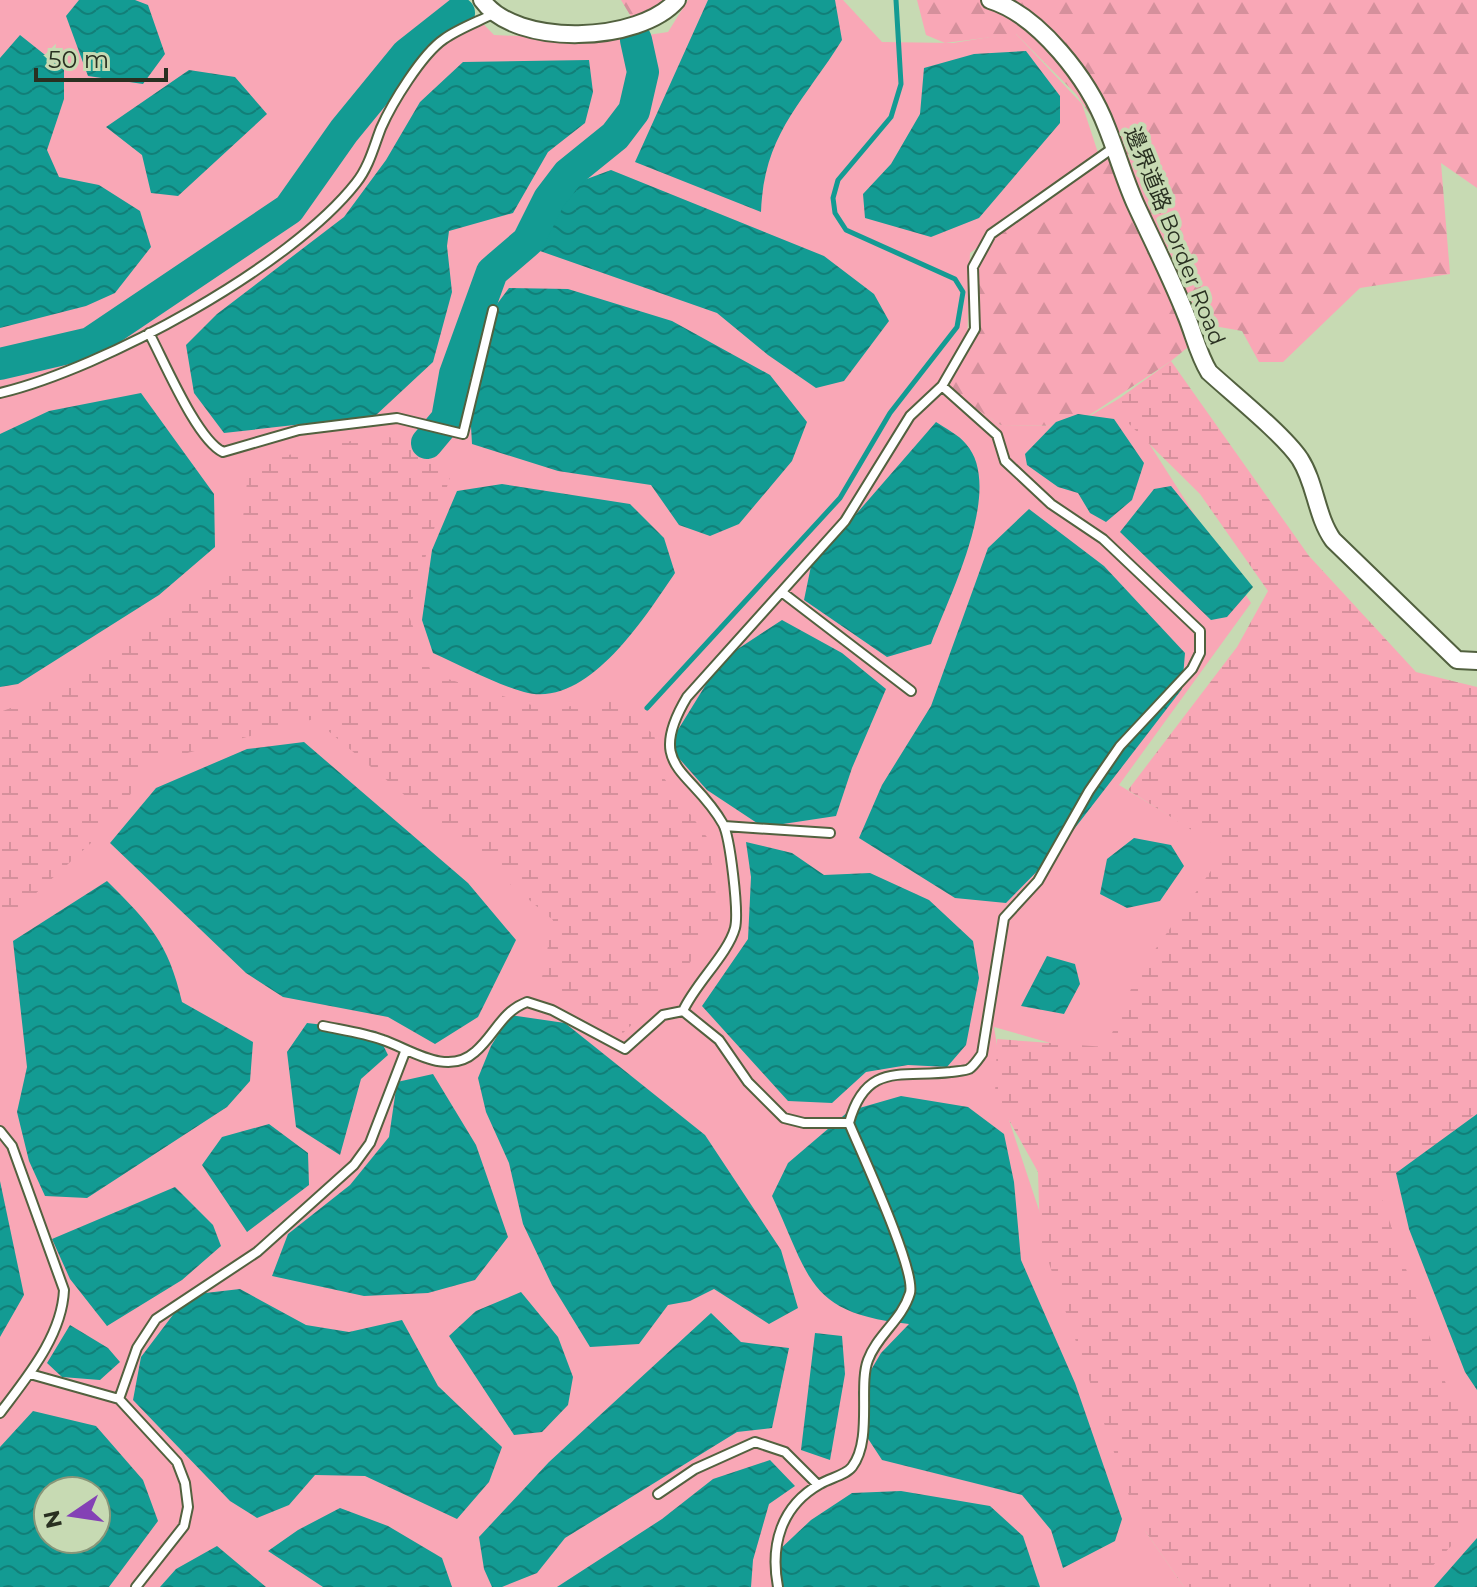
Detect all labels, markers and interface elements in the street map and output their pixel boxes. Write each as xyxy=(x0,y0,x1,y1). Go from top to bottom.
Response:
scale bar xyxy=(36,32,166,82)
text: 50 m xyxy=(48,45,109,74)
street label: 邊界道路 Border Road xyxy=(1119,123,1231,349)
north arrow xyxy=(32,1475,112,1555)
text: N xyxy=(38,1508,68,1531)

